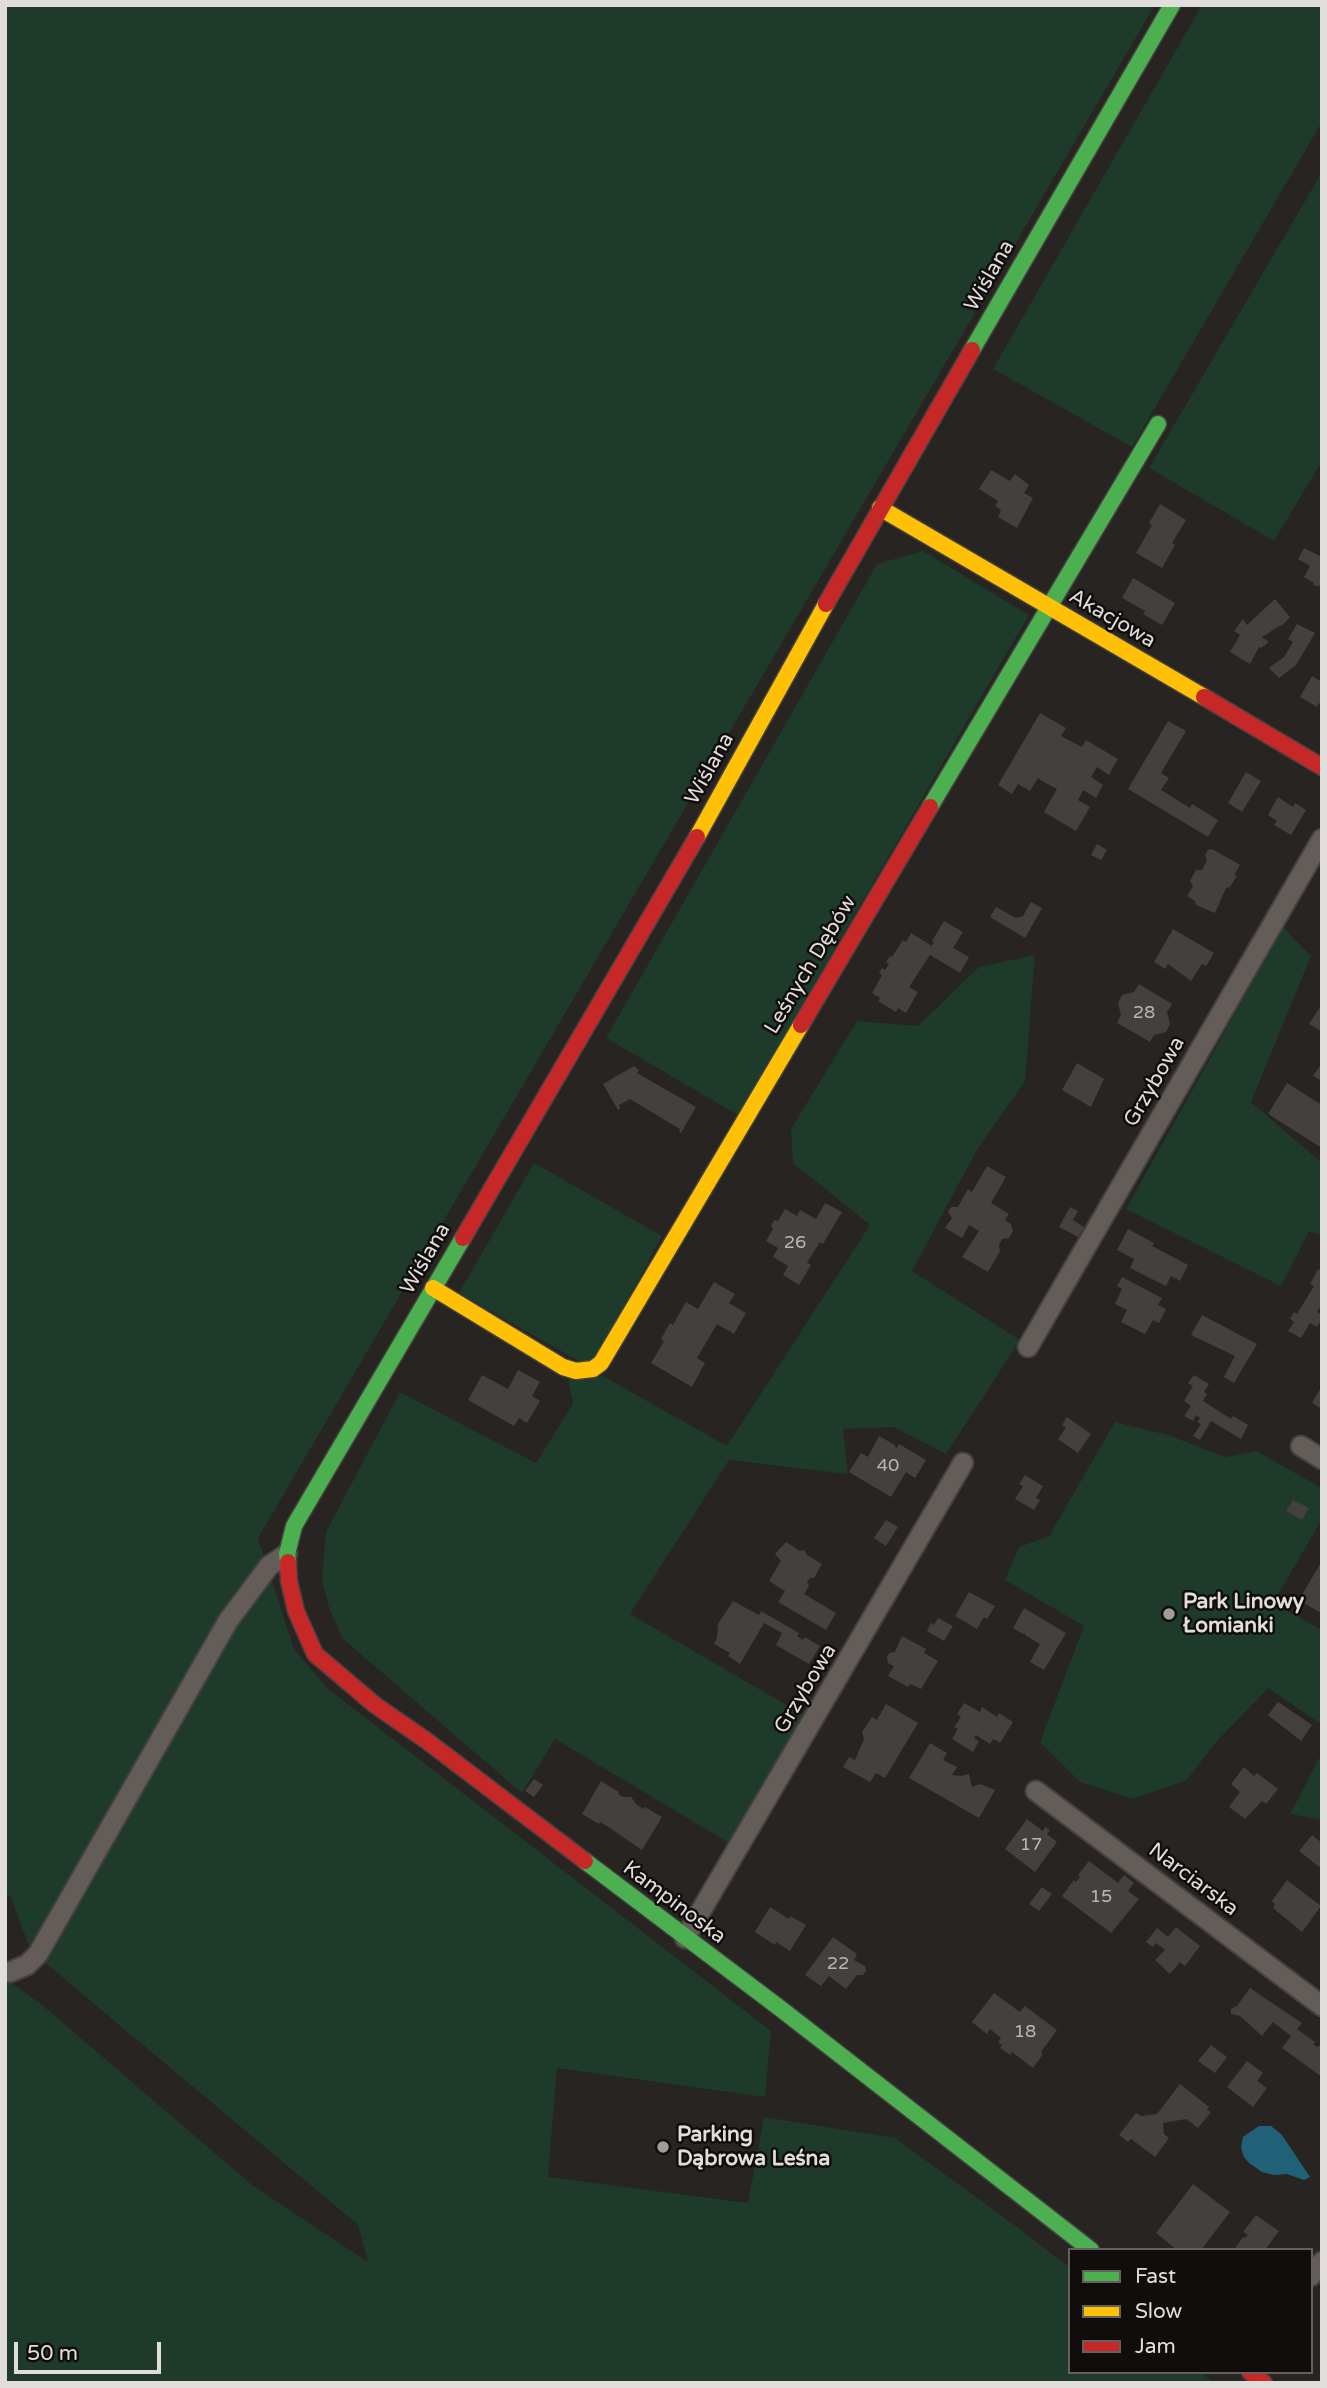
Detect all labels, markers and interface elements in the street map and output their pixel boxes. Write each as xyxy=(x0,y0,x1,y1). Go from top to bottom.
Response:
street label: Wiślana xyxy=(960,236,1020,316)
street label: Akacjowa xyxy=(1064,584,1160,654)
street label: Wiślana xyxy=(680,729,740,809)
street label: Leśnych Dębów xyxy=(760,891,862,1039)
house number: 28 xyxy=(1133,1002,1155,1024)
street label: Grzybowa xyxy=(1119,1032,1191,1132)
street label: Wiślana xyxy=(396,1219,456,1299)
house number: 26 xyxy=(784,1232,806,1254)
house number: 40 xyxy=(877,1455,899,1477)
place label: Park Linowy Łomianki xyxy=(1183,1589,1304,1639)
marker: Park Linowy Łomianki xyxy=(1161,1606,1177,1622)
street label: Grzybowa xyxy=(769,1640,843,1738)
house number: 17 xyxy=(1020,1834,1042,1856)
street label: Narciarska xyxy=(1143,1838,1243,1922)
street label: Kampinoska xyxy=(618,1856,730,1950)
house number: 15 xyxy=(1090,1886,1112,1908)
house number: 22 xyxy=(827,1953,849,1975)
house number: 18 xyxy=(1014,2021,1036,2043)
place label: Parking Dąbrowa Leśna xyxy=(677,2122,830,2172)
marker: Parking Dąbrowa Leśna xyxy=(655,2139,671,2155)
legend xyxy=(1068,2248,1313,2374)
text: Fast xyxy=(1135,2264,1176,2289)
text: Slow xyxy=(1135,2299,1182,2324)
scale bar xyxy=(18,2328,164,2372)
text: Jam xyxy=(1135,2334,1176,2359)
text: 50 m xyxy=(27,2341,78,2366)

